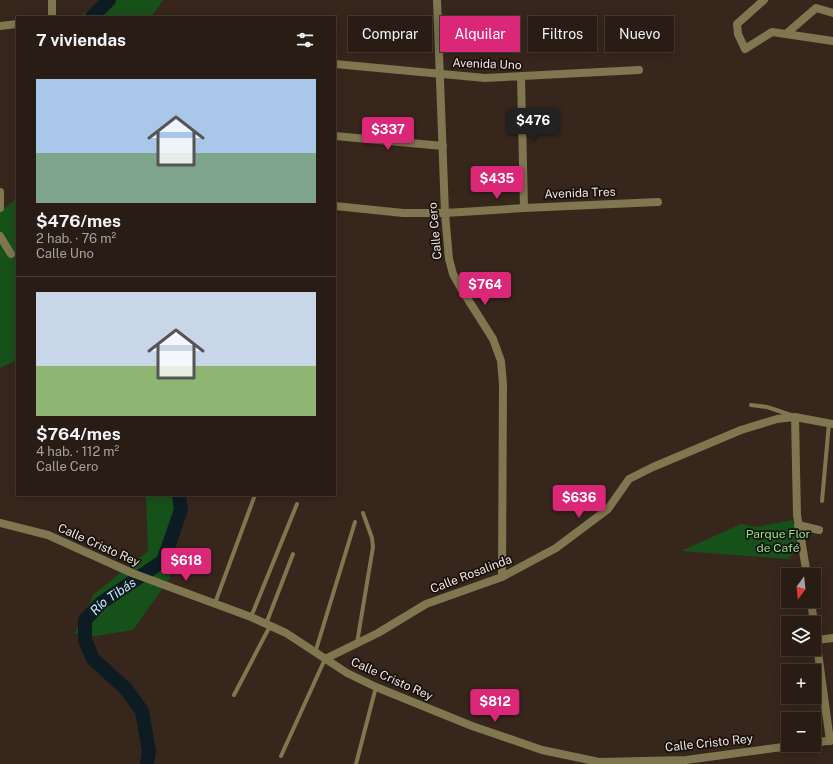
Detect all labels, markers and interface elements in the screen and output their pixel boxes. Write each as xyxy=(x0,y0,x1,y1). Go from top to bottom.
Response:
chip: Comprar xyxy=(348,16,432,52)
chip: Alquilar xyxy=(440,16,520,52)
chip: Filtros xyxy=(528,16,597,52)
chip: Nuevo xyxy=(605,16,674,52)
icon: filters xyxy=(294,29,316,51)
text: 7 viviendas xyxy=(36,30,126,50)
street label: Avenida Uno xyxy=(452,56,522,72)
icon: home xyxy=(140,105,212,177)
pin: $476 xyxy=(509,108,557,142)
text: $476 xyxy=(516,113,550,128)
pin: $337 xyxy=(364,117,412,151)
text: $337 xyxy=(371,122,405,137)
pin: $435 xyxy=(473,166,521,200)
text: $435 xyxy=(480,171,514,186)
street label: Avenida Tres xyxy=(544,185,616,201)
street label: Calle Cero xyxy=(425,201,444,260)
text: $476/mes xyxy=(36,211,121,231)
text: 2 hab. · 76 m² xyxy=(36,231,116,246)
text: Calle Uno xyxy=(36,246,94,261)
pin: $764 xyxy=(461,272,509,306)
text: $764 xyxy=(468,277,502,292)
icon: home xyxy=(140,318,212,390)
text: $764/mes xyxy=(36,424,121,444)
text: 4 hab. · 112 m² xyxy=(36,444,119,459)
text: Calle Cero xyxy=(36,459,98,474)
pin: $636 xyxy=(555,485,603,519)
text: $636 xyxy=(562,490,596,505)
street label: Calle Cristo Rey xyxy=(56,521,143,570)
park label: Parque Flor de Café xyxy=(746,527,811,555)
pin: $618 xyxy=(162,548,210,582)
street label: Calle Rosalinda xyxy=(428,552,514,596)
text: $618 xyxy=(170,553,202,568)
north arrow xyxy=(781,568,821,608)
map controls xyxy=(781,568,821,752)
water label: Río Tibás xyxy=(87,575,139,618)
button: layers xyxy=(781,616,821,656)
street label: Calle Cristo Rey xyxy=(349,655,436,704)
button: + xyxy=(781,664,821,704)
pin: $812 xyxy=(471,689,519,723)
text: $812 xyxy=(479,694,511,709)
button: − xyxy=(781,712,821,752)
street label: Calle Cristo Rey xyxy=(664,731,754,755)

